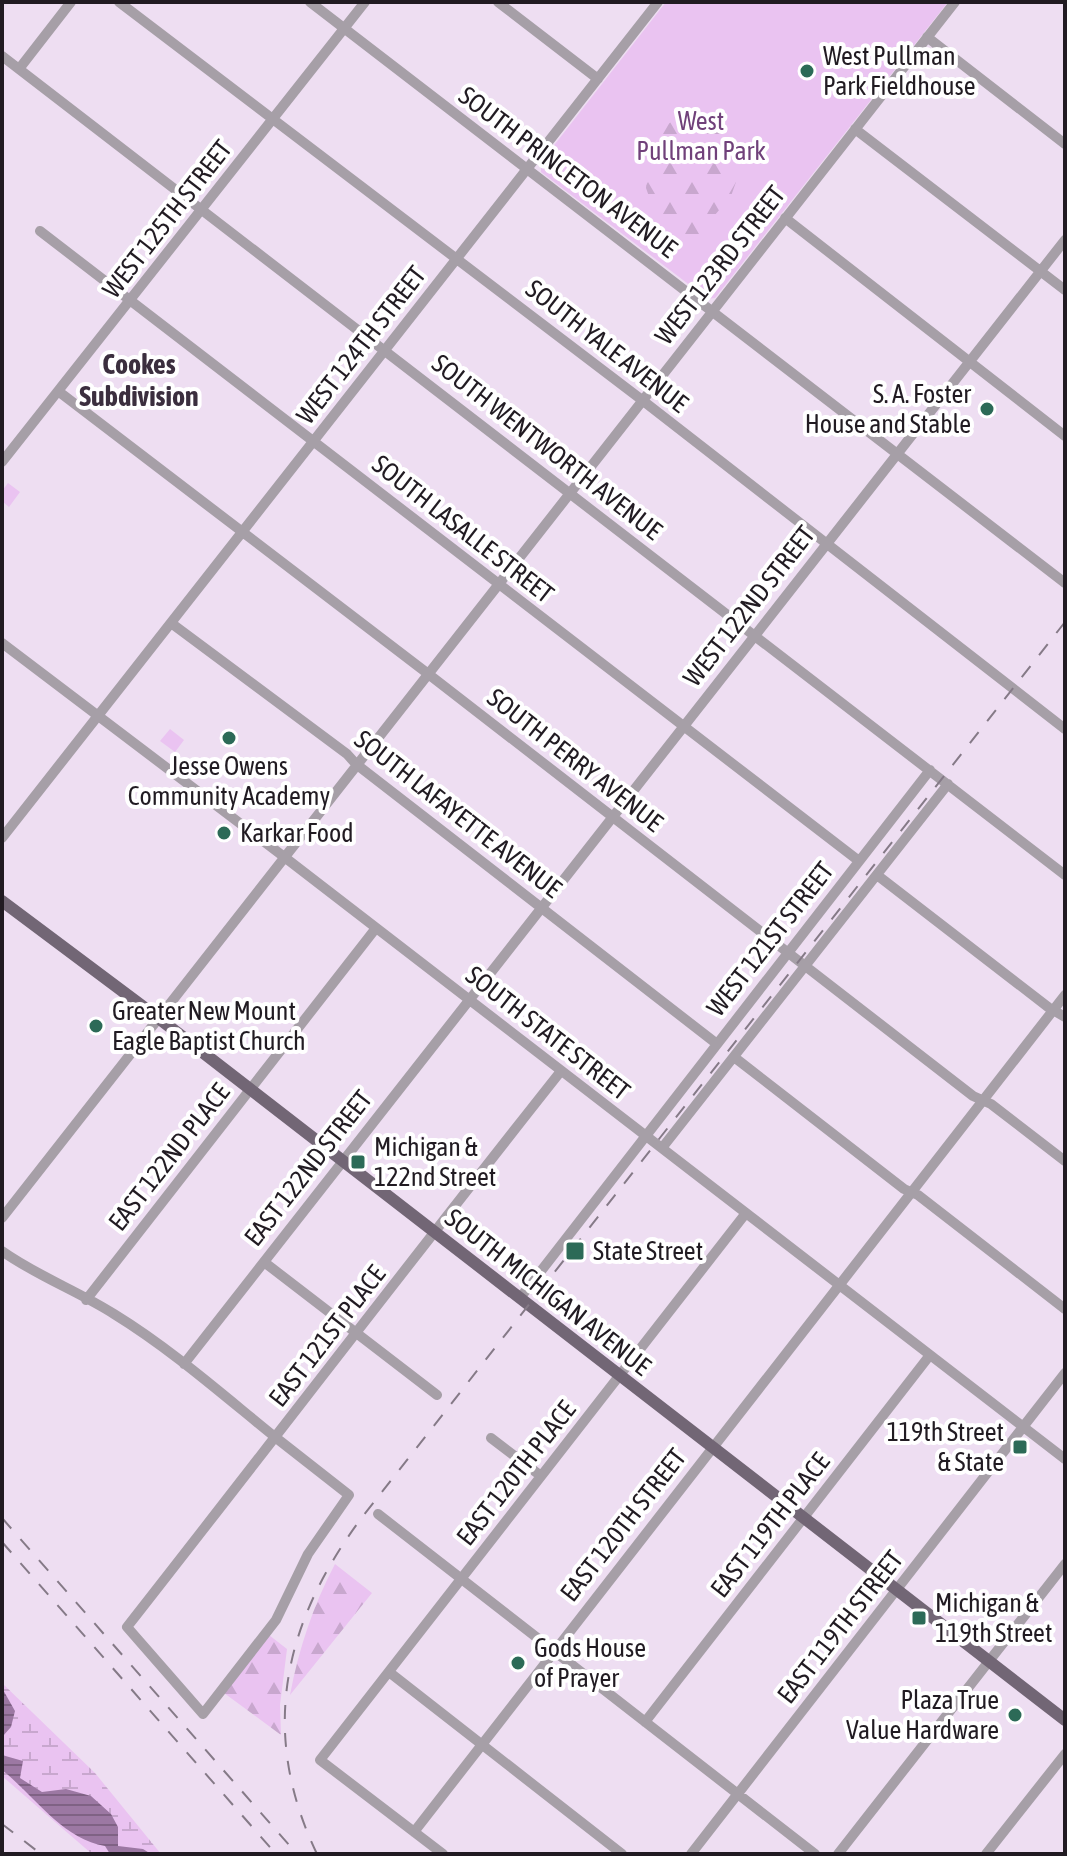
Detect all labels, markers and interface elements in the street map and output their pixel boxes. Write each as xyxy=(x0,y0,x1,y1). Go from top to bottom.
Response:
place label: West Pullman Park Fieldhouse xyxy=(823,41,976,101)
marker: West Pullman Park Fieldhouse xyxy=(798,62,816,80)
street label: SOUTH PRINCETON AVENUE xyxy=(453,80,683,264)
park label: West Pullman Park xyxy=(636,106,766,166)
street label: WEST 125TH STREET xyxy=(96,134,238,304)
street label: WEST 123RD STREET xyxy=(649,179,791,350)
street label: WEST 124TH STREET xyxy=(290,260,432,430)
street label: SOUTH YALE AVENUE xyxy=(520,274,694,418)
district label: Cookes Subdivision xyxy=(79,348,199,412)
street label: SOUTH WENTWORTH AVENUE xyxy=(426,348,668,546)
place label: S. A. Foster House and Stable xyxy=(805,379,971,439)
marker: S. A. Foster House and Stable xyxy=(978,400,996,418)
street label: SOUTH LASALLE STREET xyxy=(366,449,560,609)
street label: WEST 122ND STREET xyxy=(677,520,821,692)
street label: SOUTH PERRY AVENUE xyxy=(481,682,669,838)
street label: SOUTH LAFAYETTE AVENUE xyxy=(349,724,567,904)
marker: Jesse Owens Community Academy xyxy=(220,729,238,747)
place label: Jesse Owens Community Academy xyxy=(128,751,330,811)
place label: Karkar Food xyxy=(240,818,353,848)
marker: Karkar Food xyxy=(215,824,233,842)
street label: WEST 121ST STREET xyxy=(701,856,840,1022)
street label: SOUTH STATE STREET xyxy=(460,960,636,1107)
place label: Greater New Mount Eagle Baptist Church xyxy=(112,996,306,1056)
marker: Greater New Mount Eagle Baptist Church xyxy=(87,1017,105,1035)
street label: EAST 122ND PLACE xyxy=(102,1078,236,1236)
street label: EAST 122ND STREET xyxy=(238,1084,378,1252)
place label: Michigan & 122nd Street xyxy=(374,1132,496,1192)
marker: Michigan & 122nd Street xyxy=(349,1153,367,1171)
street label: SOUTH MICHIGAN AVENUE xyxy=(439,1203,657,1381)
place label: State Street xyxy=(593,1236,703,1266)
marker: State Street xyxy=(564,1240,586,1262)
street label: EAST 121ST PLACE xyxy=(263,1260,391,1412)
street label: EAST 120TH PLACE xyxy=(450,1395,582,1551)
place label: 119th Street & State xyxy=(887,1417,1004,1477)
marker: 119th Street & State xyxy=(1011,1438,1029,1456)
street label: EAST 120TH STREET xyxy=(554,1442,692,1607)
street label: EAST 119TH PLACE xyxy=(704,1447,836,1603)
street label: EAST 119TH STREET xyxy=(771,1544,909,1709)
place label: Michigan & 119th Street xyxy=(935,1588,1052,1648)
marker: Michigan & 119th Street xyxy=(910,1609,928,1627)
place label: Gods House of Prayer xyxy=(534,1633,646,1693)
marker: Gods House of Prayer xyxy=(509,1654,527,1672)
place label: Plaza True Value Hardware xyxy=(846,1685,999,1745)
marker: Plaza True Value Hardware xyxy=(1006,1706,1024,1724)

